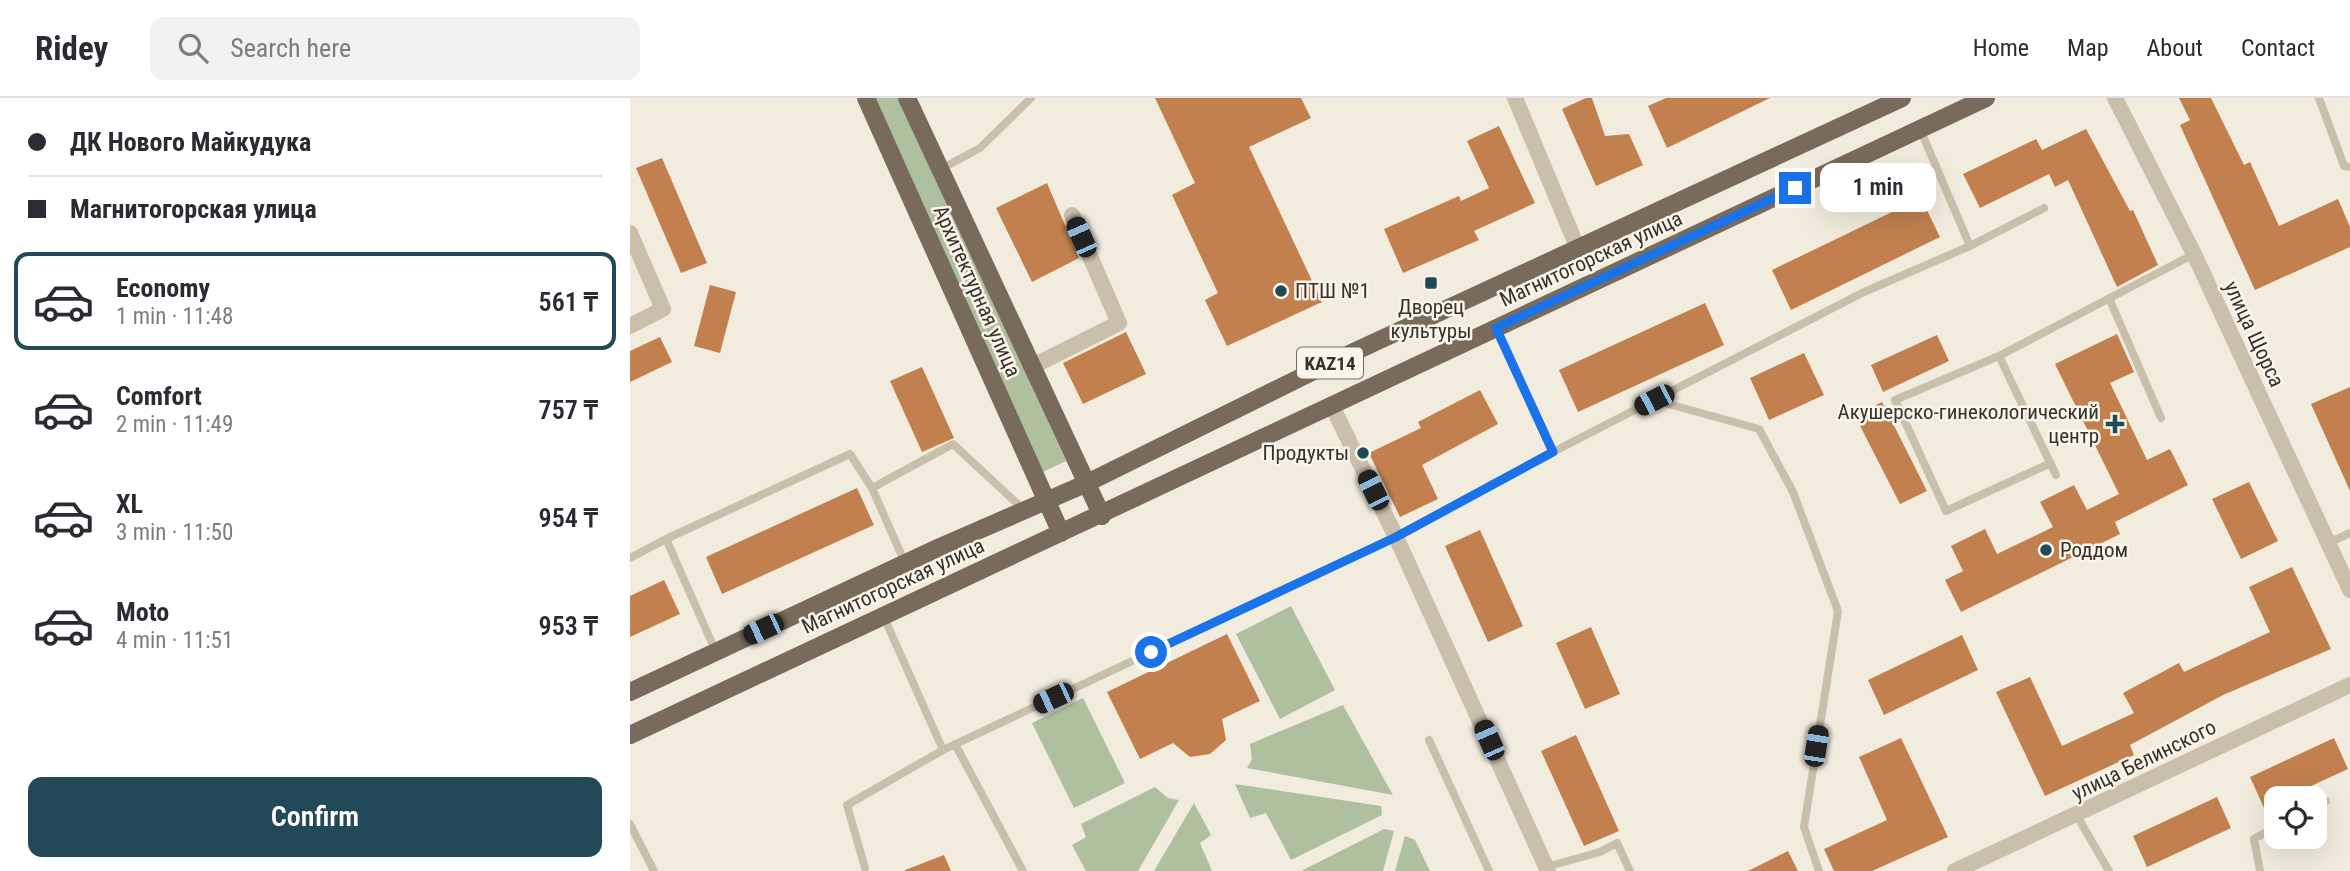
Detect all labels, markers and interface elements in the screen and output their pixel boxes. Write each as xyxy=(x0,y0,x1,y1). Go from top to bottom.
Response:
search box xyxy=(150,17,640,80)
text: Ridey xyxy=(35,29,108,68)
icon: search xyxy=(174,29,212,67)
text: Search here xyxy=(230,33,351,63)
text: Home xyxy=(1973,34,2029,62)
text: Map xyxy=(2067,34,2109,62)
text: About xyxy=(2147,34,2203,62)
text: Contact xyxy=(2241,34,2315,62)
text: ДК Нового Майкудука xyxy=(70,127,311,157)
callout: 1 min xyxy=(1820,164,1935,212)
route end xyxy=(1779,172,1811,204)
text: 1 min xyxy=(1853,174,1903,201)
text: Магнитогорская улица xyxy=(70,194,317,224)
street label: Архитектурная улица xyxy=(928,202,1026,380)
street label: Магнитогорская улица xyxy=(1496,206,1686,312)
car xyxy=(1063,214,1100,260)
icon: car xyxy=(32,270,95,333)
text: Economy xyxy=(116,273,210,303)
marker: Дворец культуры xyxy=(1423,275,1439,291)
street label: улица Щорса xyxy=(2219,277,2289,391)
place label: ПТШ №1 xyxy=(1295,279,1370,303)
marker: ПТШ №1 xyxy=(1273,283,1289,299)
text: 561 ₸ xyxy=(539,287,598,317)
place label: Дворец культуры xyxy=(1391,295,1471,343)
text: 1 min · 11:48 xyxy=(116,303,233,330)
road number: KAZ14 xyxy=(1297,347,1363,378)
icon: car xyxy=(32,378,95,441)
text: Comfort xyxy=(116,381,202,411)
car xyxy=(1631,381,1678,419)
text: 757 ₸ xyxy=(539,395,598,425)
place label: Акушерско-гинекологический центр xyxy=(1838,400,2099,448)
text: 2 min · 11:49 xyxy=(116,411,233,438)
marker: Акушерско-гинекологический центр xyxy=(2105,414,2125,434)
place label: Продукты xyxy=(1262,441,1349,465)
marker: Продукты xyxy=(1355,445,1371,461)
car xyxy=(1355,467,1392,513)
icon: car xyxy=(32,486,95,549)
text: XL xyxy=(116,489,143,519)
text: 954 ₸ xyxy=(539,503,598,533)
text: 3 min · 11:50 xyxy=(116,519,233,546)
street label: Магнитогорская улица xyxy=(798,533,988,639)
place label: Роддом xyxy=(2060,538,2128,562)
marker: Роддом xyxy=(2038,542,2054,558)
icon: car xyxy=(32,594,95,657)
text: Moto xyxy=(116,597,169,627)
text: 953 ₸ xyxy=(539,611,598,641)
car xyxy=(740,611,787,647)
text: 4 min · 11:51 xyxy=(116,627,233,654)
route start xyxy=(1135,636,1167,668)
car xyxy=(1030,680,1077,716)
street label: улица Белинского xyxy=(2068,715,2220,805)
car xyxy=(1471,717,1508,763)
car xyxy=(1803,724,1830,768)
button: Confirm xyxy=(28,777,602,857)
map controls xyxy=(2264,786,2327,849)
button: locate xyxy=(2264,786,2327,849)

